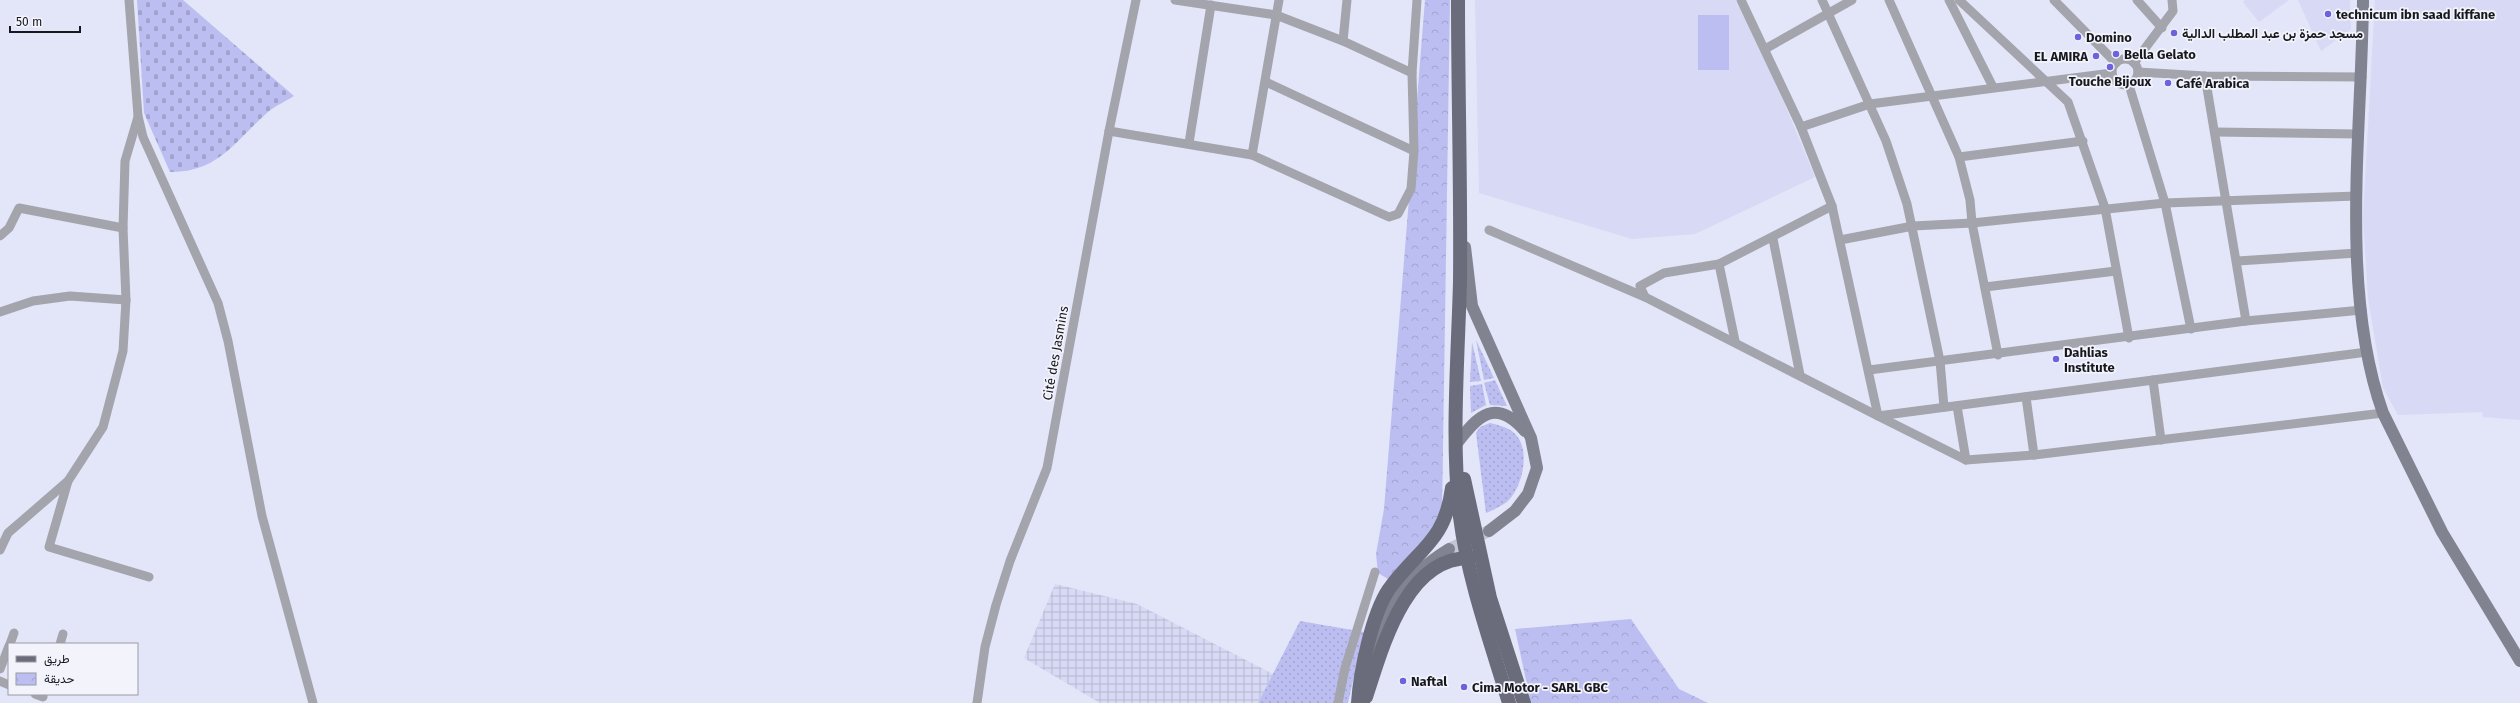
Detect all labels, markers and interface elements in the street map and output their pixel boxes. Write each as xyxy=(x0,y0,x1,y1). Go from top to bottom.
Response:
place label: technicum ibn saad kiffane xyxy=(2336,7,2495,22)
scale bar xyxy=(10,8,80,34)
marker: technicum ibn saad kiffane xyxy=(2323,9,2333,19)
text: 50 m xyxy=(16,15,42,29)
place label: مسجد حمزة بن عبد المطلب الدالية xyxy=(2182,26,2363,42)
marker: مسجد حمزة بن عبد المطلب الدالية xyxy=(2169,28,2179,38)
place label: Domino xyxy=(2086,30,2132,45)
marker: Domino xyxy=(2073,32,2083,42)
place label: Bella Gelato xyxy=(2124,47,2196,62)
place label: EL AMIRA xyxy=(2034,49,2088,64)
marker: Bella Gelato xyxy=(2111,49,2121,59)
marker: EL AMIRA xyxy=(2091,51,2101,61)
marker: Touche Bijoux xyxy=(2105,62,2115,72)
place label: Touche Bijoux xyxy=(2069,74,2152,89)
place label: Café Arabica xyxy=(2176,76,2249,91)
marker: Café Arabica xyxy=(2163,78,2173,88)
street label: Cité des Jasmins xyxy=(1040,305,1071,402)
place label: Dahlias Institute xyxy=(2064,345,2115,375)
marker: Dahlias Institute xyxy=(2051,354,2061,364)
legend xyxy=(8,643,138,695)
text: طريق xyxy=(44,652,70,667)
text: حديقة xyxy=(44,672,74,686)
place label: Naftal xyxy=(1411,674,1447,689)
marker: Naftal xyxy=(1398,676,1408,686)
place label: Cima Motor - SARL GBC xyxy=(1472,680,1608,695)
marker: Cima Motor - SARL GBC xyxy=(1459,682,1469,692)

